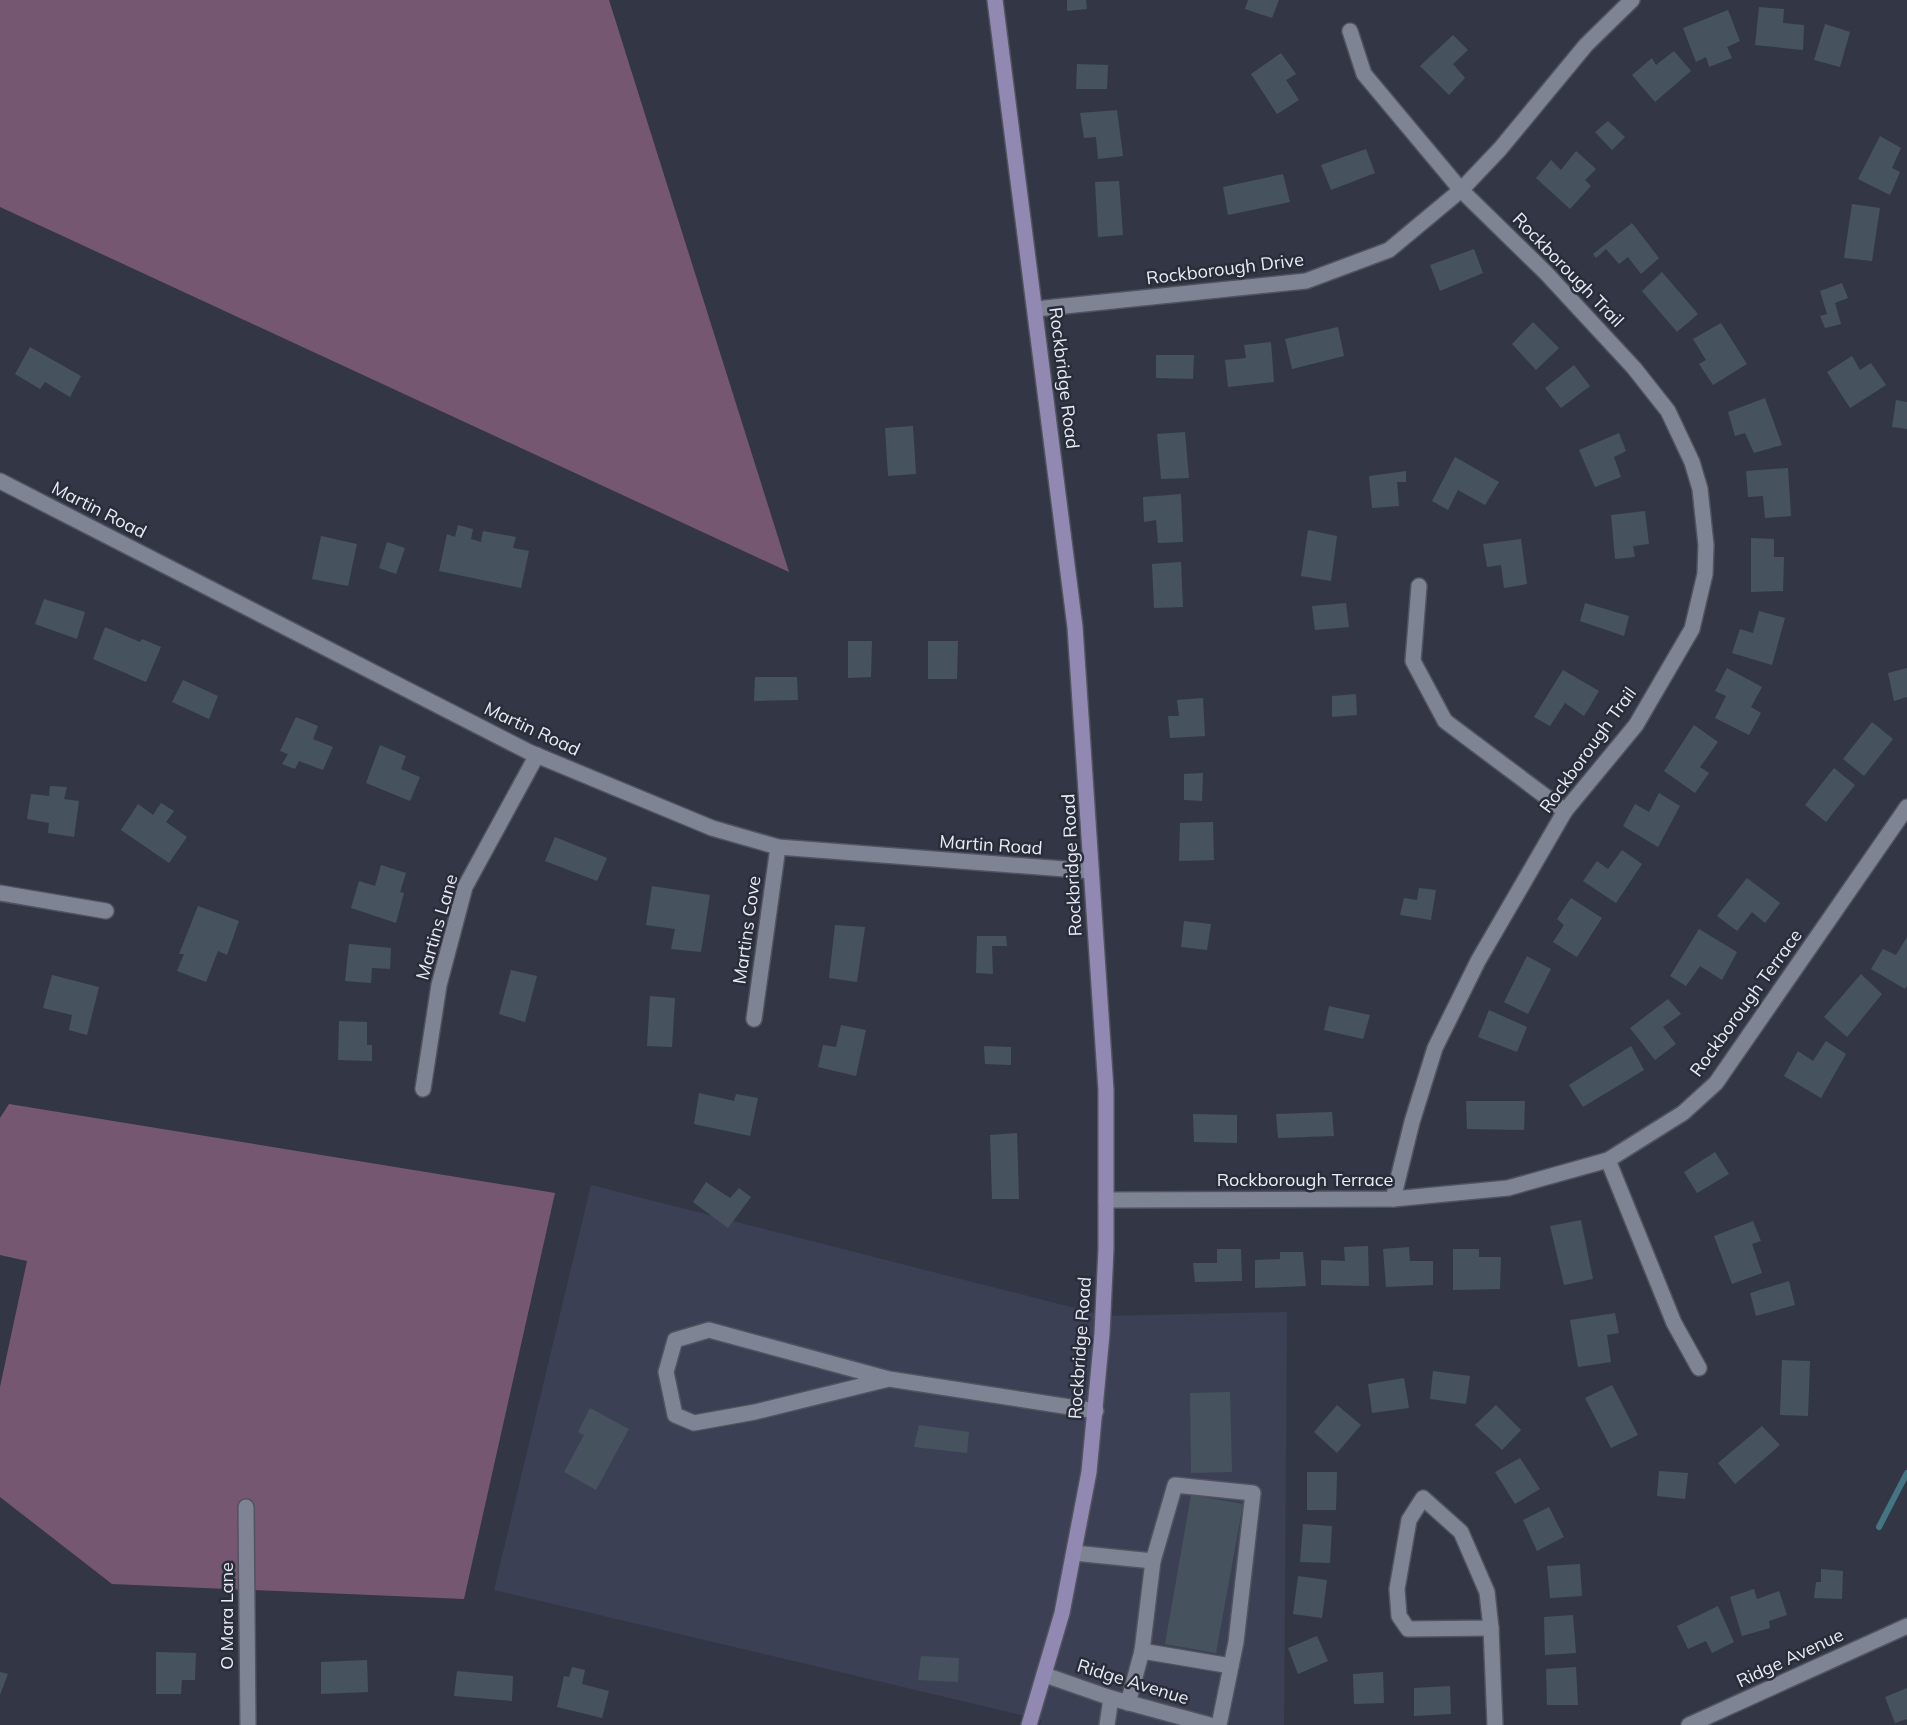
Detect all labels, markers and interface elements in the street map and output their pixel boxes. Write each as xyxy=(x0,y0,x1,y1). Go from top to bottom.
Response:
street label: Rockborough Trail xyxy=(1508,208,1629,332)
street label: Rockborough Drive xyxy=(1145,247,1305,290)
street label: Rockbridge Road xyxy=(1044,306,1085,450)
street label: Martin Road xyxy=(48,476,150,543)
street label: Rockborough Trail xyxy=(1534,682,1641,817)
street label: Martin Road xyxy=(481,696,584,761)
street label: Rockbridge Road xyxy=(1056,793,1087,937)
street label: Martin Road xyxy=(939,829,1043,860)
street label: Martins Lane xyxy=(410,871,463,982)
street label: Martins Cove xyxy=(728,874,765,986)
street label: Rockborough Terrace xyxy=(1684,925,1807,1081)
street label: Rockborough Terrace xyxy=(1217,1168,1393,1191)
street label: Rockbridge Road xyxy=(1063,1276,1096,1420)
street label: O Mara Lane xyxy=(215,1562,238,1670)
street label: Ridge Avenue xyxy=(1733,1623,1847,1692)
street label: Ridge Avenue xyxy=(1075,1654,1192,1709)

